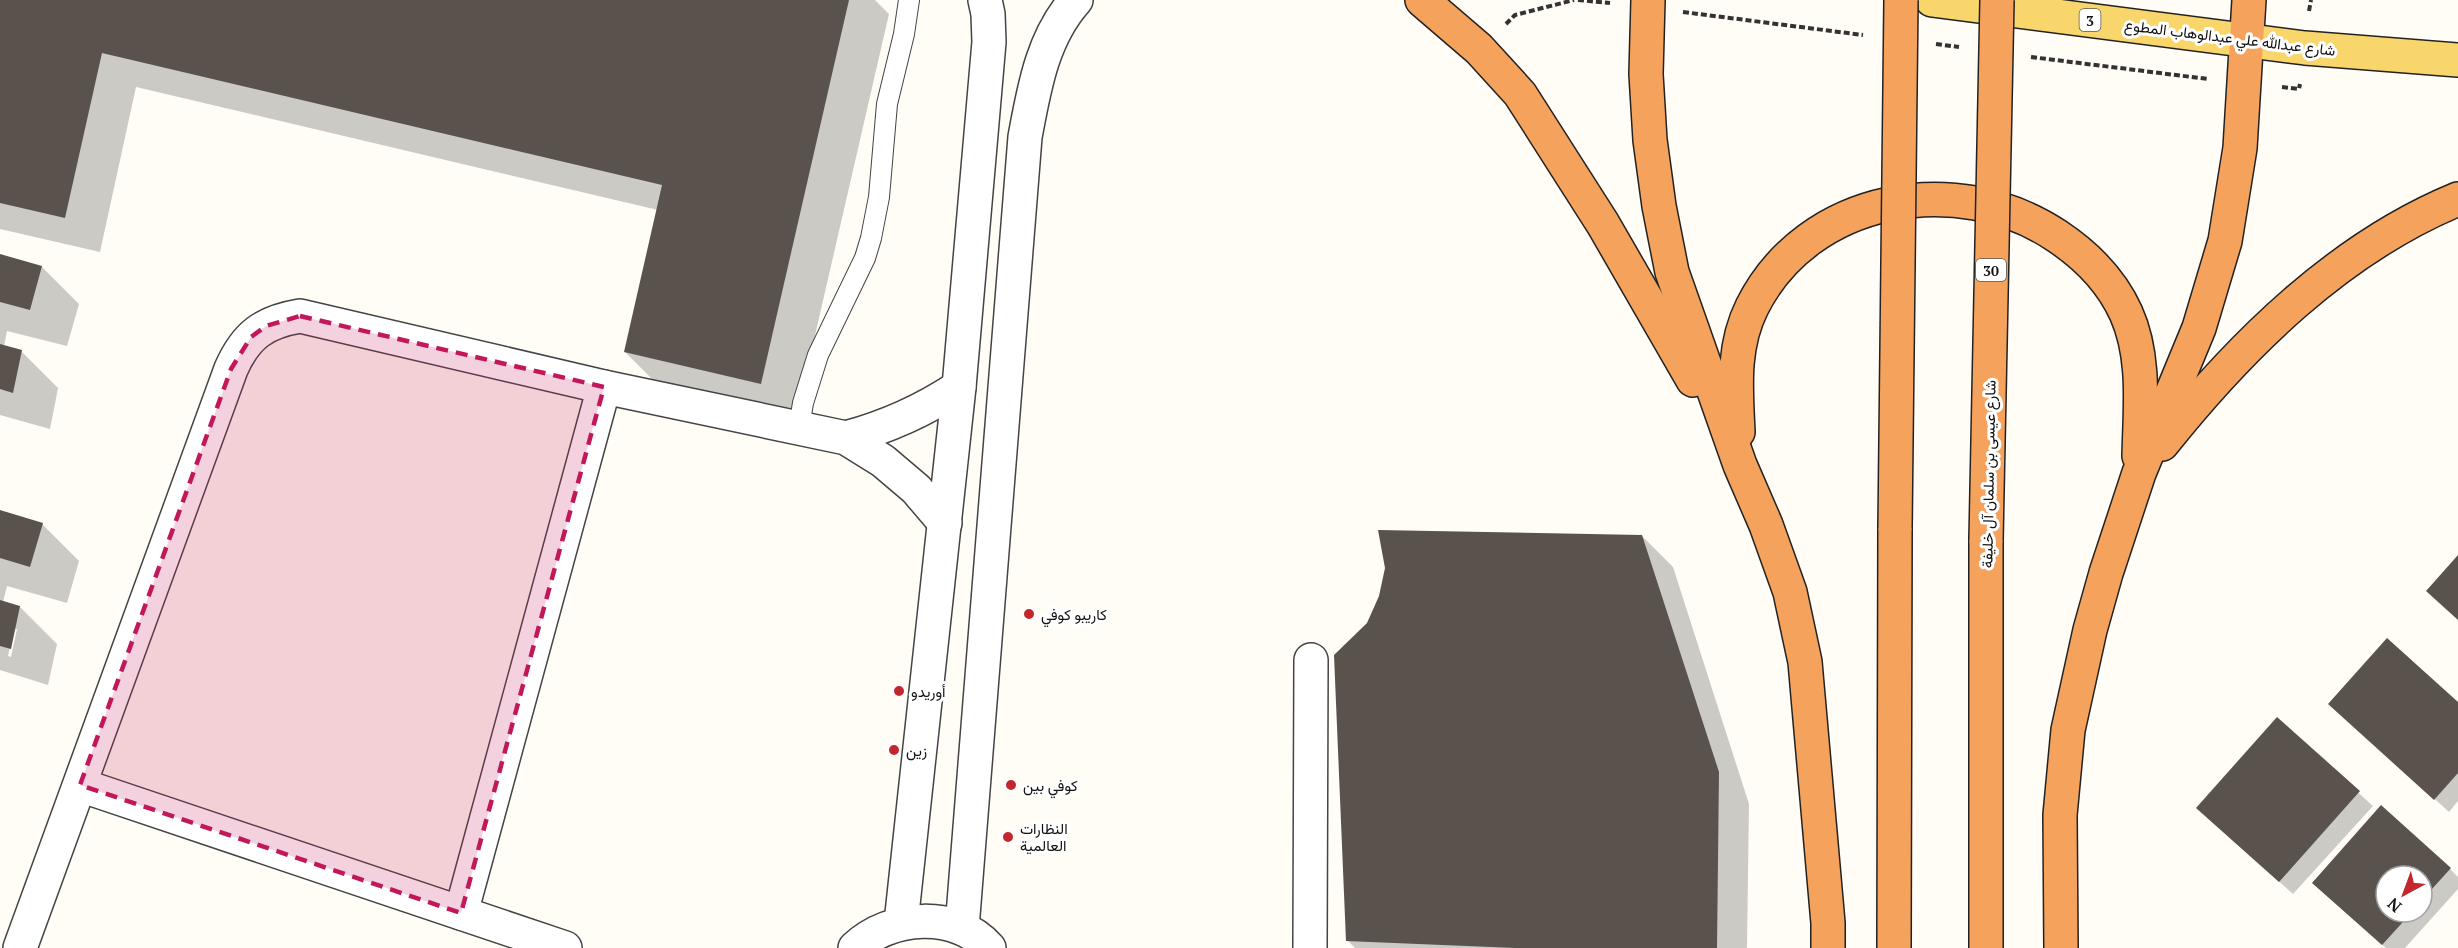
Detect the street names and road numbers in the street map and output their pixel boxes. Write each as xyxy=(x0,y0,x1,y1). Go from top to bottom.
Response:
road number: 3 xyxy=(2080,9,2100,31)
street label: شارع عبدالله علي عبدالوهاب المطوع xyxy=(2123,14,2337,64)
road number: 30 xyxy=(1976,259,2006,281)
street label: شارع عيسى بن سلمان آل خليفة xyxy=(1976,380,2002,568)

